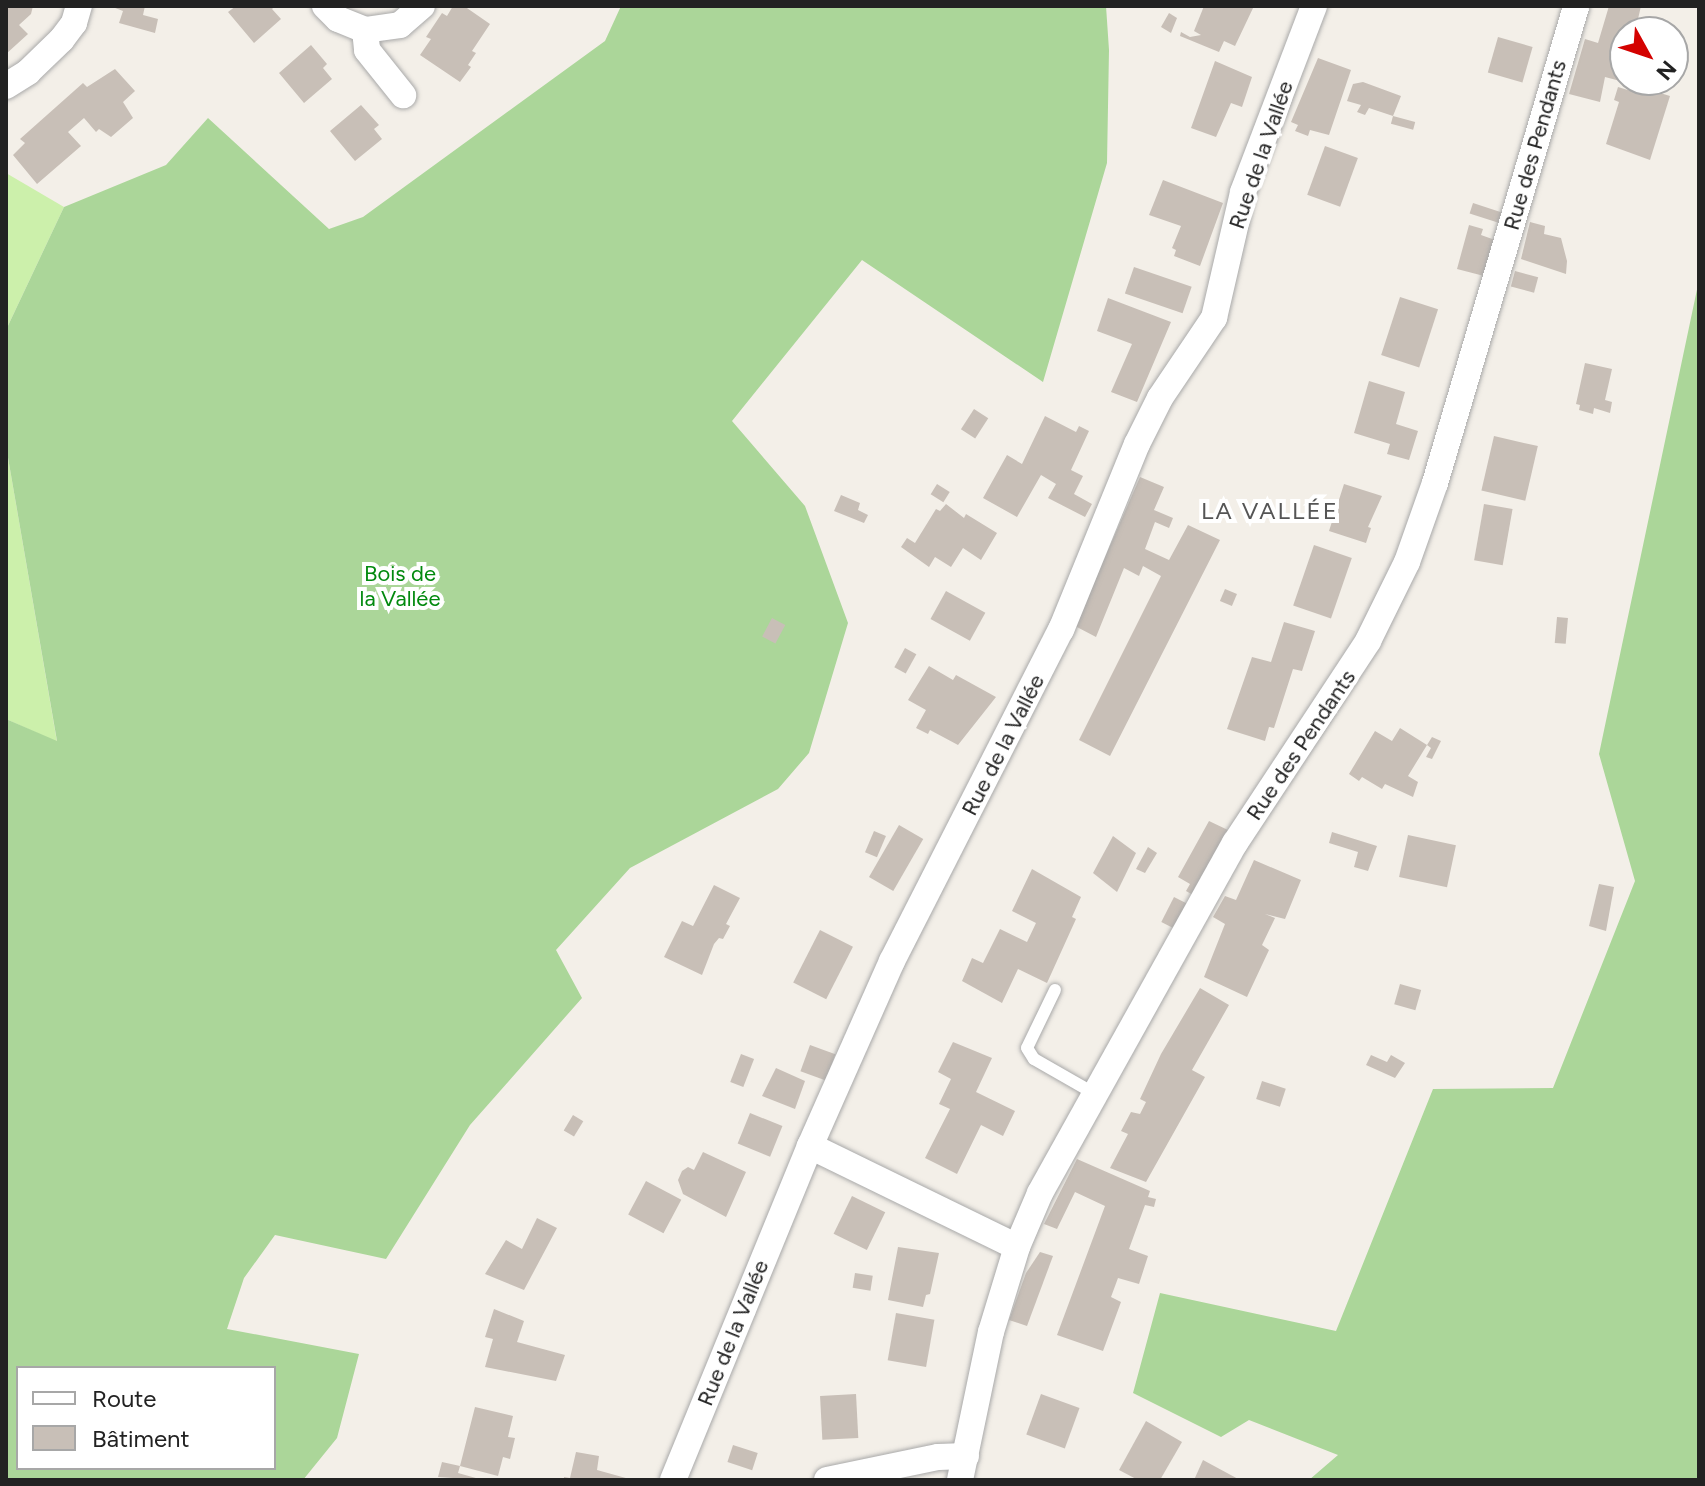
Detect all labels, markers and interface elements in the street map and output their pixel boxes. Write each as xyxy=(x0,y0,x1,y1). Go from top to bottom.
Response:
north arrow xyxy=(1609,16,1689,96)
text: N xyxy=(1650,55,1682,86)
street label: Rue des Pendants xyxy=(1498,57,1572,233)
street label: Rue de la Vallée xyxy=(1223,78,1299,232)
district label: LA VALLÉE xyxy=(1201,497,1339,525)
park label: Bois de la Vallée xyxy=(360,560,440,612)
street label: Rue des Pendants xyxy=(1241,665,1361,825)
street label: Rue de la Vallée xyxy=(956,670,1050,820)
street label: Rue de la Vallée xyxy=(692,1256,774,1410)
legend xyxy=(16,1366,276,1470)
text: Route xyxy=(92,1384,156,1413)
text: Bâtiment xyxy=(92,1424,190,1453)

